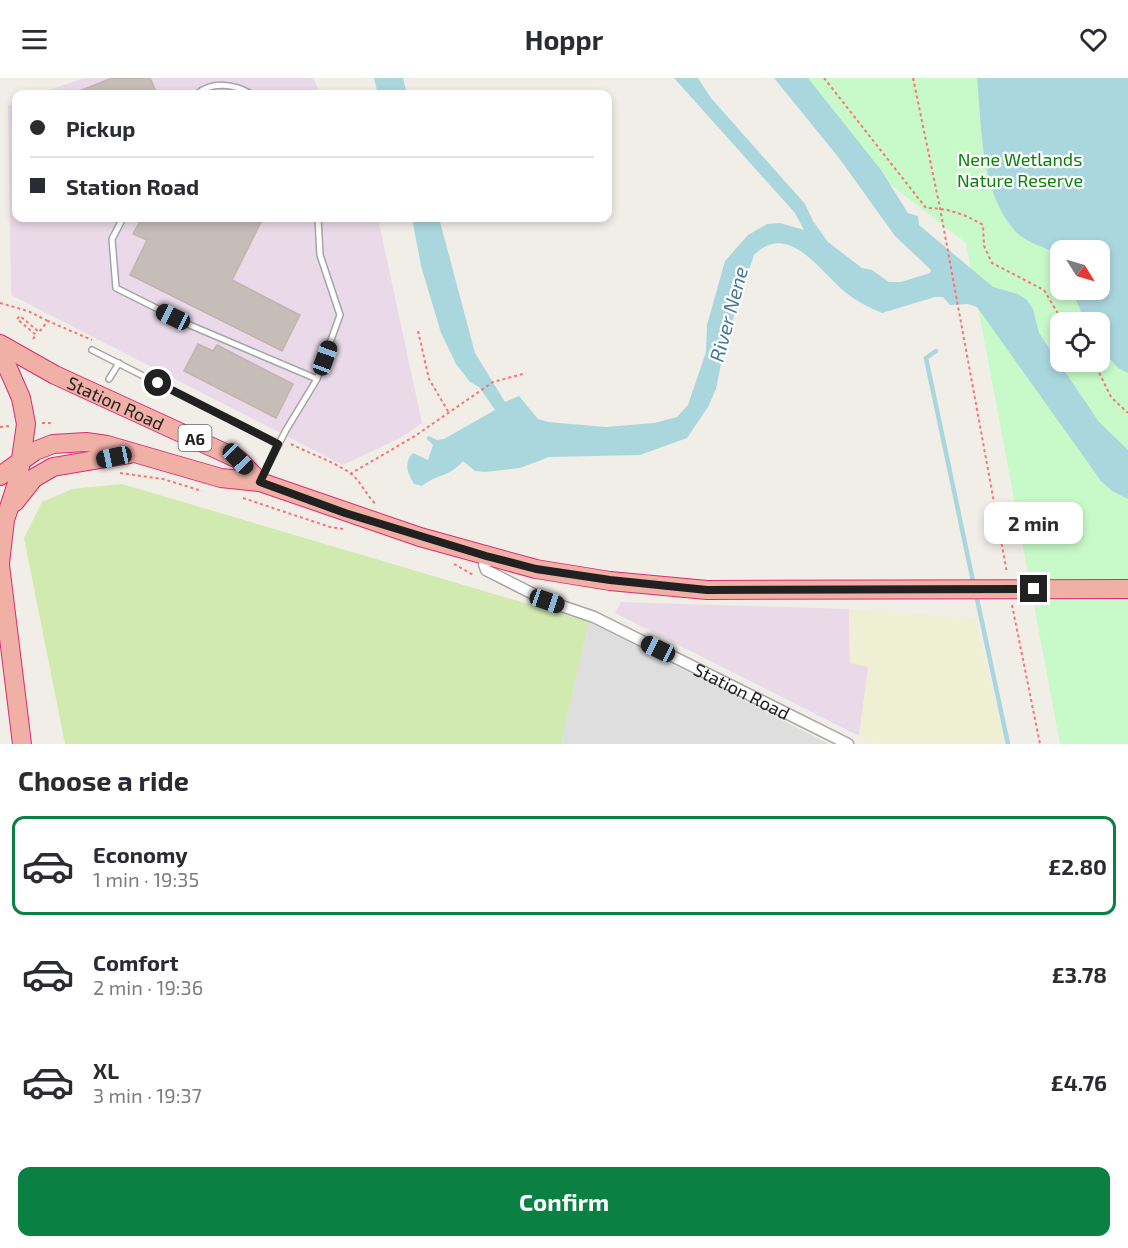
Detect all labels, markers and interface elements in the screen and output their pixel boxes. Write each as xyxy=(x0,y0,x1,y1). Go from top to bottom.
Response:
icon: menu xyxy=(18,23,51,56)
text: Hoppr xyxy=(525,23,603,55)
icon: heart xyxy=(1077,23,1110,56)
text: Pickup xyxy=(66,115,135,141)
park label: Nene Wetlands Nature Reserve xyxy=(957,148,1083,191)
text: Station Road xyxy=(66,173,199,199)
north arrow xyxy=(1050,240,1110,300)
map controls xyxy=(1050,240,1110,372)
water label: River Nene xyxy=(704,263,752,364)
car xyxy=(153,301,193,333)
button: locate xyxy=(1050,312,1110,372)
car xyxy=(310,338,340,378)
route start xyxy=(144,369,171,396)
street label: Station Road xyxy=(64,371,168,435)
road number: A6 xyxy=(178,425,212,451)
car xyxy=(219,440,257,478)
car xyxy=(95,444,133,470)
callout: 2 min xyxy=(984,502,1084,544)
text: 2 min xyxy=(1008,511,1059,535)
route end xyxy=(1020,575,1047,602)
car xyxy=(527,587,567,615)
car xyxy=(638,633,678,665)
street label: Station Road xyxy=(690,658,793,724)
text: Choose a ride xyxy=(18,764,189,796)
icon: car xyxy=(21,839,75,893)
text: Economy xyxy=(93,841,188,867)
text: £2.80 xyxy=(1048,853,1107,879)
text: 1 min · 19:35 xyxy=(93,867,199,891)
icon: car xyxy=(21,947,75,1001)
text: Comfort xyxy=(93,949,178,975)
text: £3.78 xyxy=(1052,961,1107,987)
text: 2 min · 19:36 xyxy=(93,975,203,999)
icon: car xyxy=(21,1055,75,1109)
text: XL xyxy=(93,1057,119,1083)
text: £4.76 xyxy=(1051,1069,1107,1095)
text: 3 min · 19:37 xyxy=(93,1083,202,1107)
button: Confirm xyxy=(18,1167,1110,1236)

